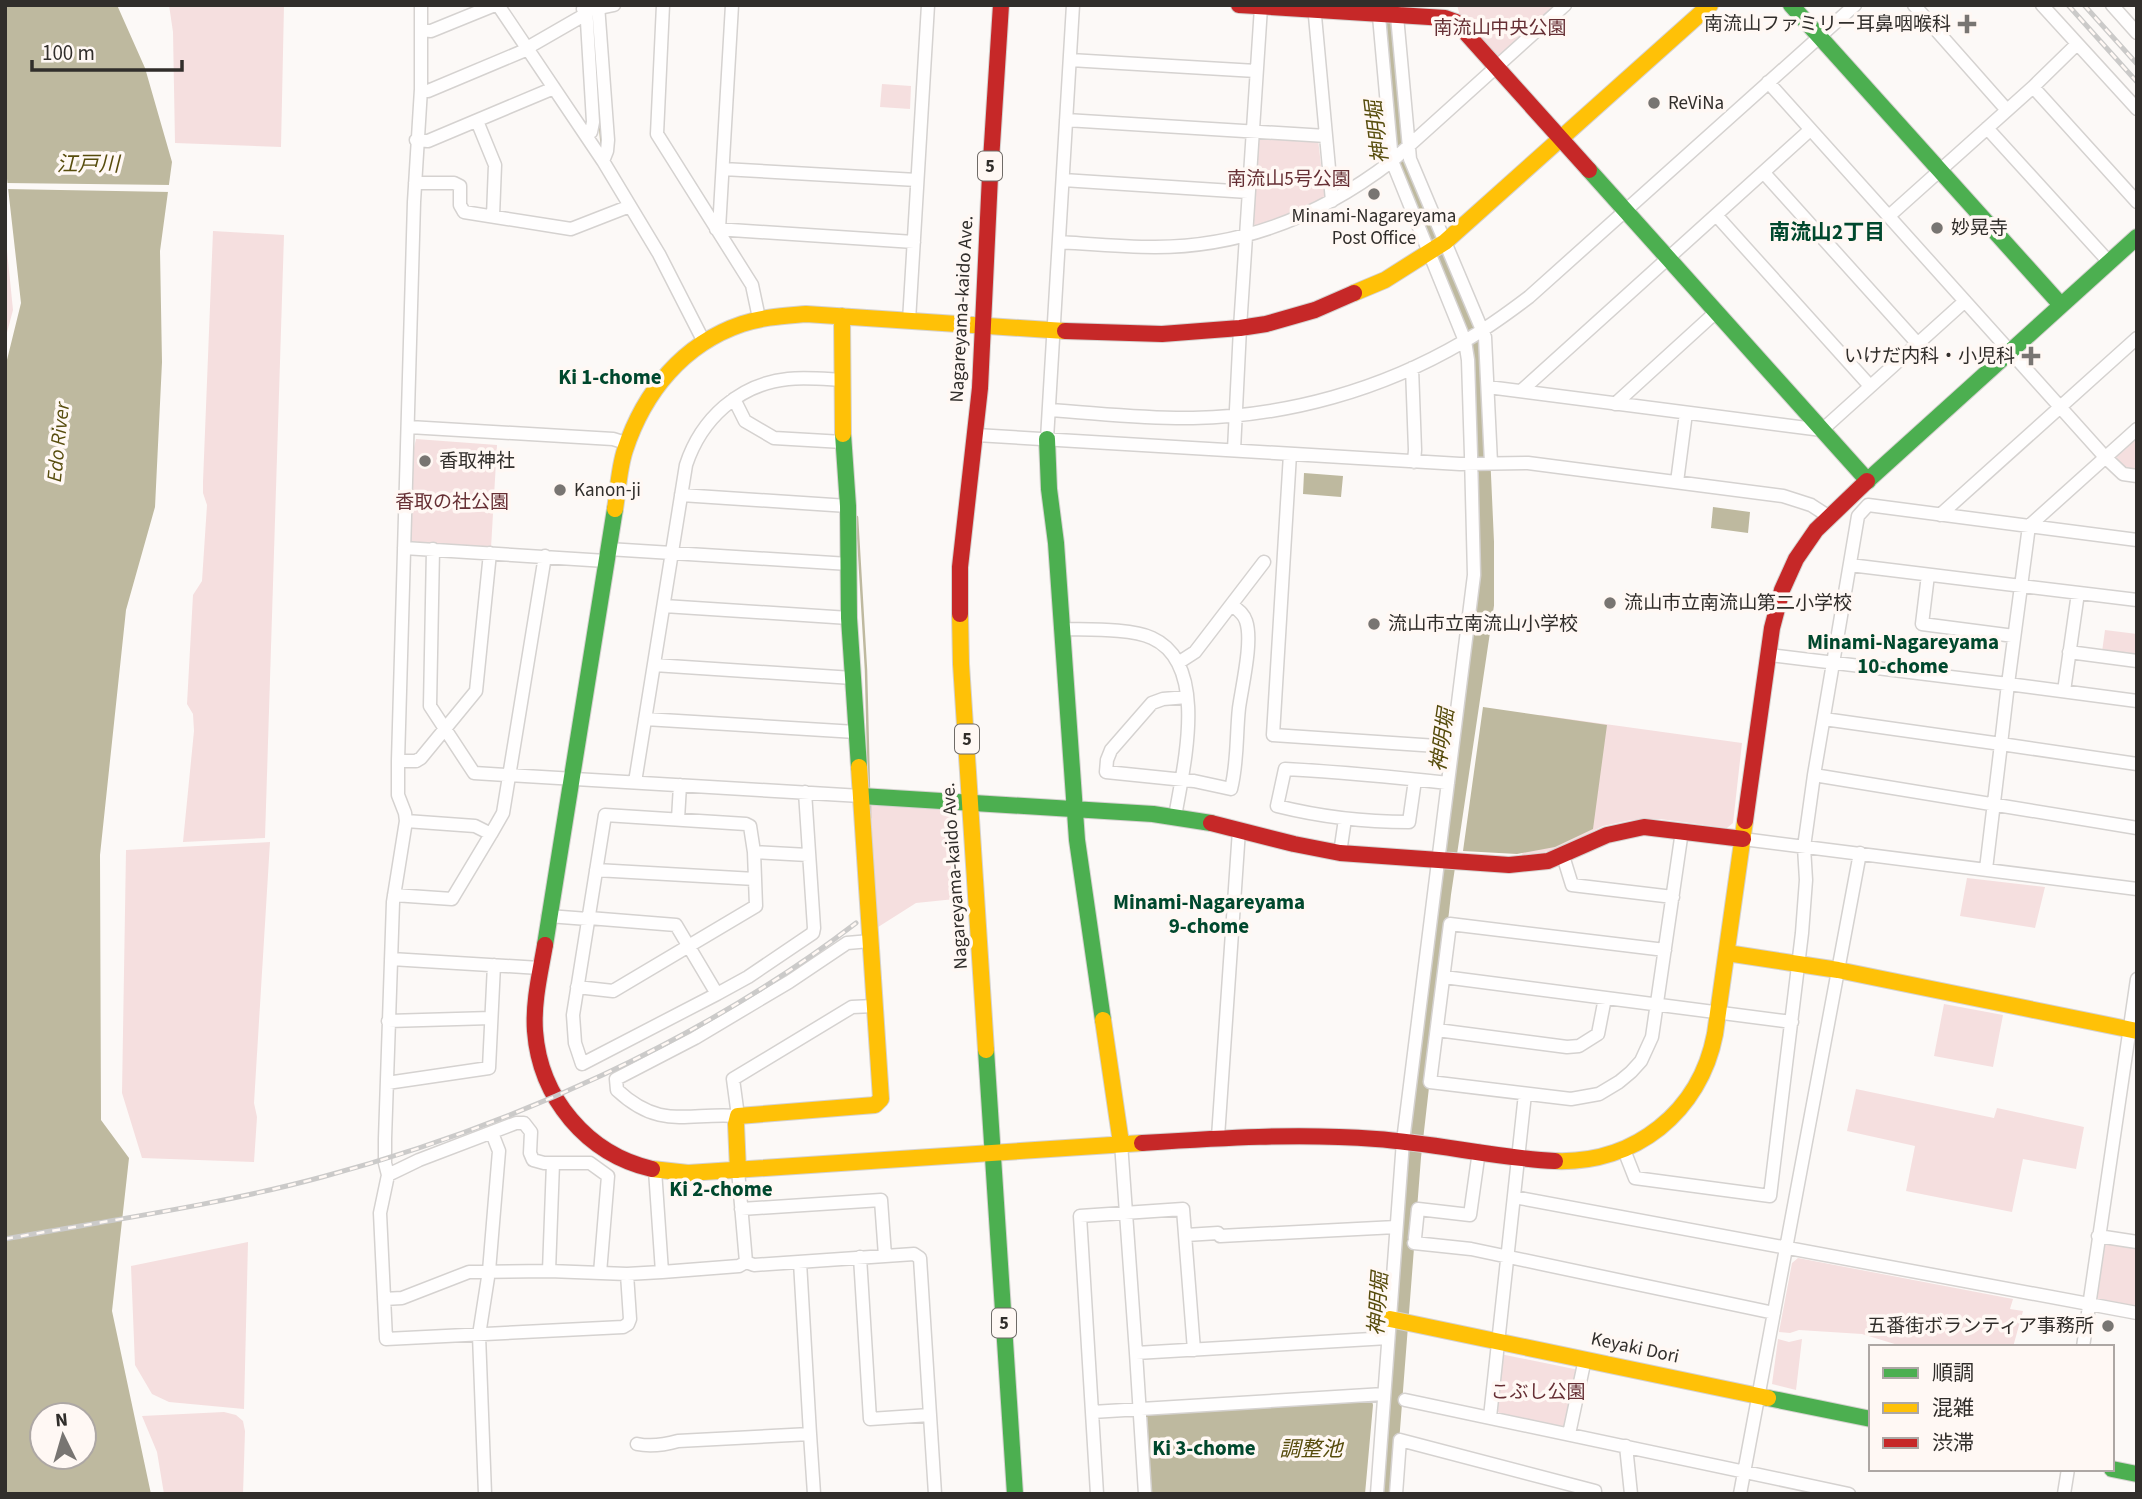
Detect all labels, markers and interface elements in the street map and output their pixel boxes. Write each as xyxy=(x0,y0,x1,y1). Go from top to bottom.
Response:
place label: 南流山ファミリー耳鼻咽喉科 xyxy=(1704,11,1951,38)
marker: 南流山ファミリー耳鼻咽喉科 xyxy=(1957,14,1977,34)
park label: 南流山中央公園 xyxy=(1433,15,1567,42)
scale bar xyxy=(32,28,182,72)
text: 100 m xyxy=(42,38,95,68)
place label: ReViNa xyxy=(1668,90,1724,117)
marker: ReViNa xyxy=(1646,95,1662,111)
water label: 神明堀 xyxy=(1358,96,1396,165)
water label: 江戸川 xyxy=(57,149,121,179)
road number: 5 xyxy=(978,152,1002,181)
park label: 南流山5号公園 xyxy=(1227,166,1351,193)
marker: Minami-Nagareyama Post Office xyxy=(1366,186,1382,202)
place label: Minami-Nagareyama Post Office xyxy=(1292,203,1456,252)
street label: Nagareyama-kaido Ave. xyxy=(944,215,980,403)
place label: 妙晃寺 xyxy=(1951,215,2008,242)
district label: 南流山2丁目 xyxy=(1769,217,1885,247)
marker: 妙晃寺 xyxy=(1929,220,1945,236)
place label: いけだ内科・小児科 xyxy=(1844,343,2015,370)
marker: いけだ内科・小児科 xyxy=(2021,346,2041,366)
district label: Ki 1-chome xyxy=(558,362,662,392)
water label: Edo River xyxy=(39,400,77,483)
place label: 香取神社 xyxy=(439,448,515,475)
marker: 香取神社 xyxy=(417,453,433,469)
place label: Kanon-ji xyxy=(574,477,641,504)
marker: Kanon-ji xyxy=(552,482,568,498)
park label: 香取の社公園 xyxy=(395,489,509,516)
place label: 流山市立南流山第二小学校 xyxy=(1624,590,1852,617)
marker: 流山市立南流山第二小学校 xyxy=(1602,595,1618,611)
place label: 流山市立南流山小学校 xyxy=(1388,611,1578,638)
marker: 流山市立南流山小学校 xyxy=(1366,616,1382,632)
district label: Minami-Nagareyama 10-chome xyxy=(1807,627,1999,681)
water label: 神明堀 xyxy=(1423,704,1462,773)
road number: 5 xyxy=(955,724,979,754)
street label: Nagareyama-kaido Ave. xyxy=(935,782,975,970)
district label: Minami-Nagareyama 9-chome xyxy=(1113,887,1305,941)
district label: Ki 2-chome xyxy=(669,1174,773,1204)
water label: 神明堀 xyxy=(1361,1269,1395,1336)
road number: 5 xyxy=(992,1308,1016,1338)
place label: 五番街ボランティア事務所 xyxy=(1867,1313,2094,1340)
marker: 五番街ボランティア事務所 xyxy=(2100,1318,2116,1334)
street label: Keyaki Dori xyxy=(1588,1325,1682,1371)
legend xyxy=(1869,1345,2114,1471)
text: 順調 xyxy=(1932,1358,1974,1388)
park label: こぶし公園 xyxy=(1490,1379,1586,1406)
text: 混雑 xyxy=(1932,1393,1974,1423)
north arrow xyxy=(28,1401,98,1471)
text: N xyxy=(54,1407,69,1435)
text: 渋滞 xyxy=(1932,1428,1974,1458)
district label: Ki 3-chome xyxy=(1152,1433,1256,1463)
water label: 調整池 xyxy=(1280,1434,1344,1464)

